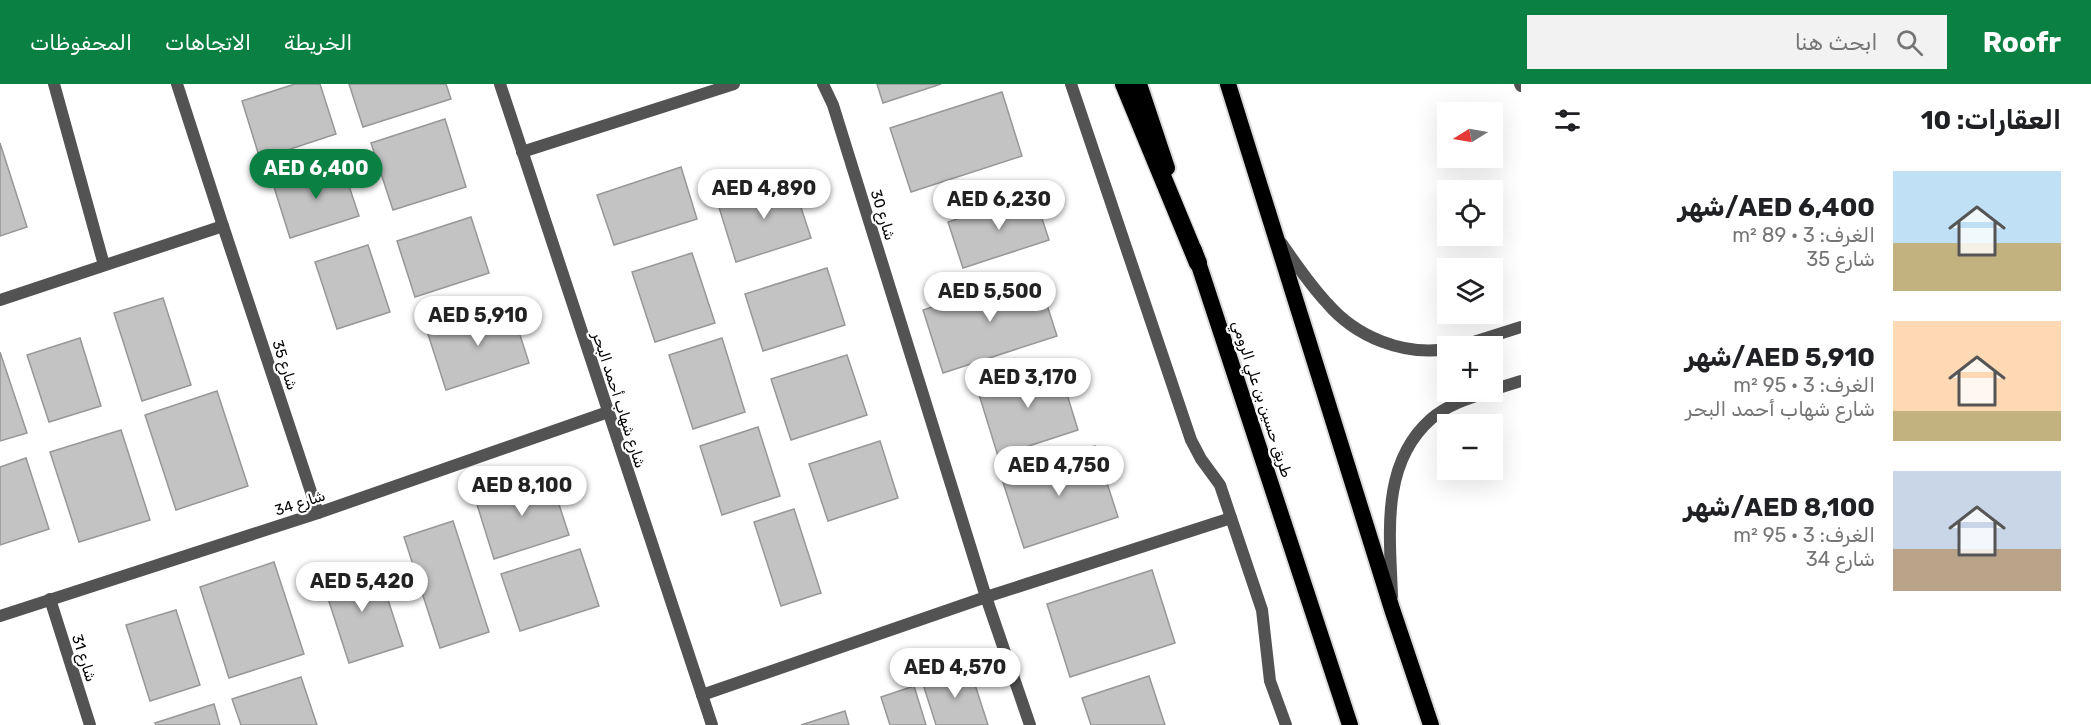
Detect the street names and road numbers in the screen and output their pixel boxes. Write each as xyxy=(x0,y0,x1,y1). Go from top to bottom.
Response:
street label: شارع 30 xyxy=(865,187,899,243)
street label: طريق حسين بن علي الرومي xyxy=(1225,318,1296,481)
street label: شارع شهاب أحمد البحر xyxy=(586,329,650,471)
street label: شارع 35 xyxy=(267,338,302,393)
street label: شارع 34 xyxy=(273,486,328,521)
street label: شارع 31 xyxy=(66,632,100,685)

